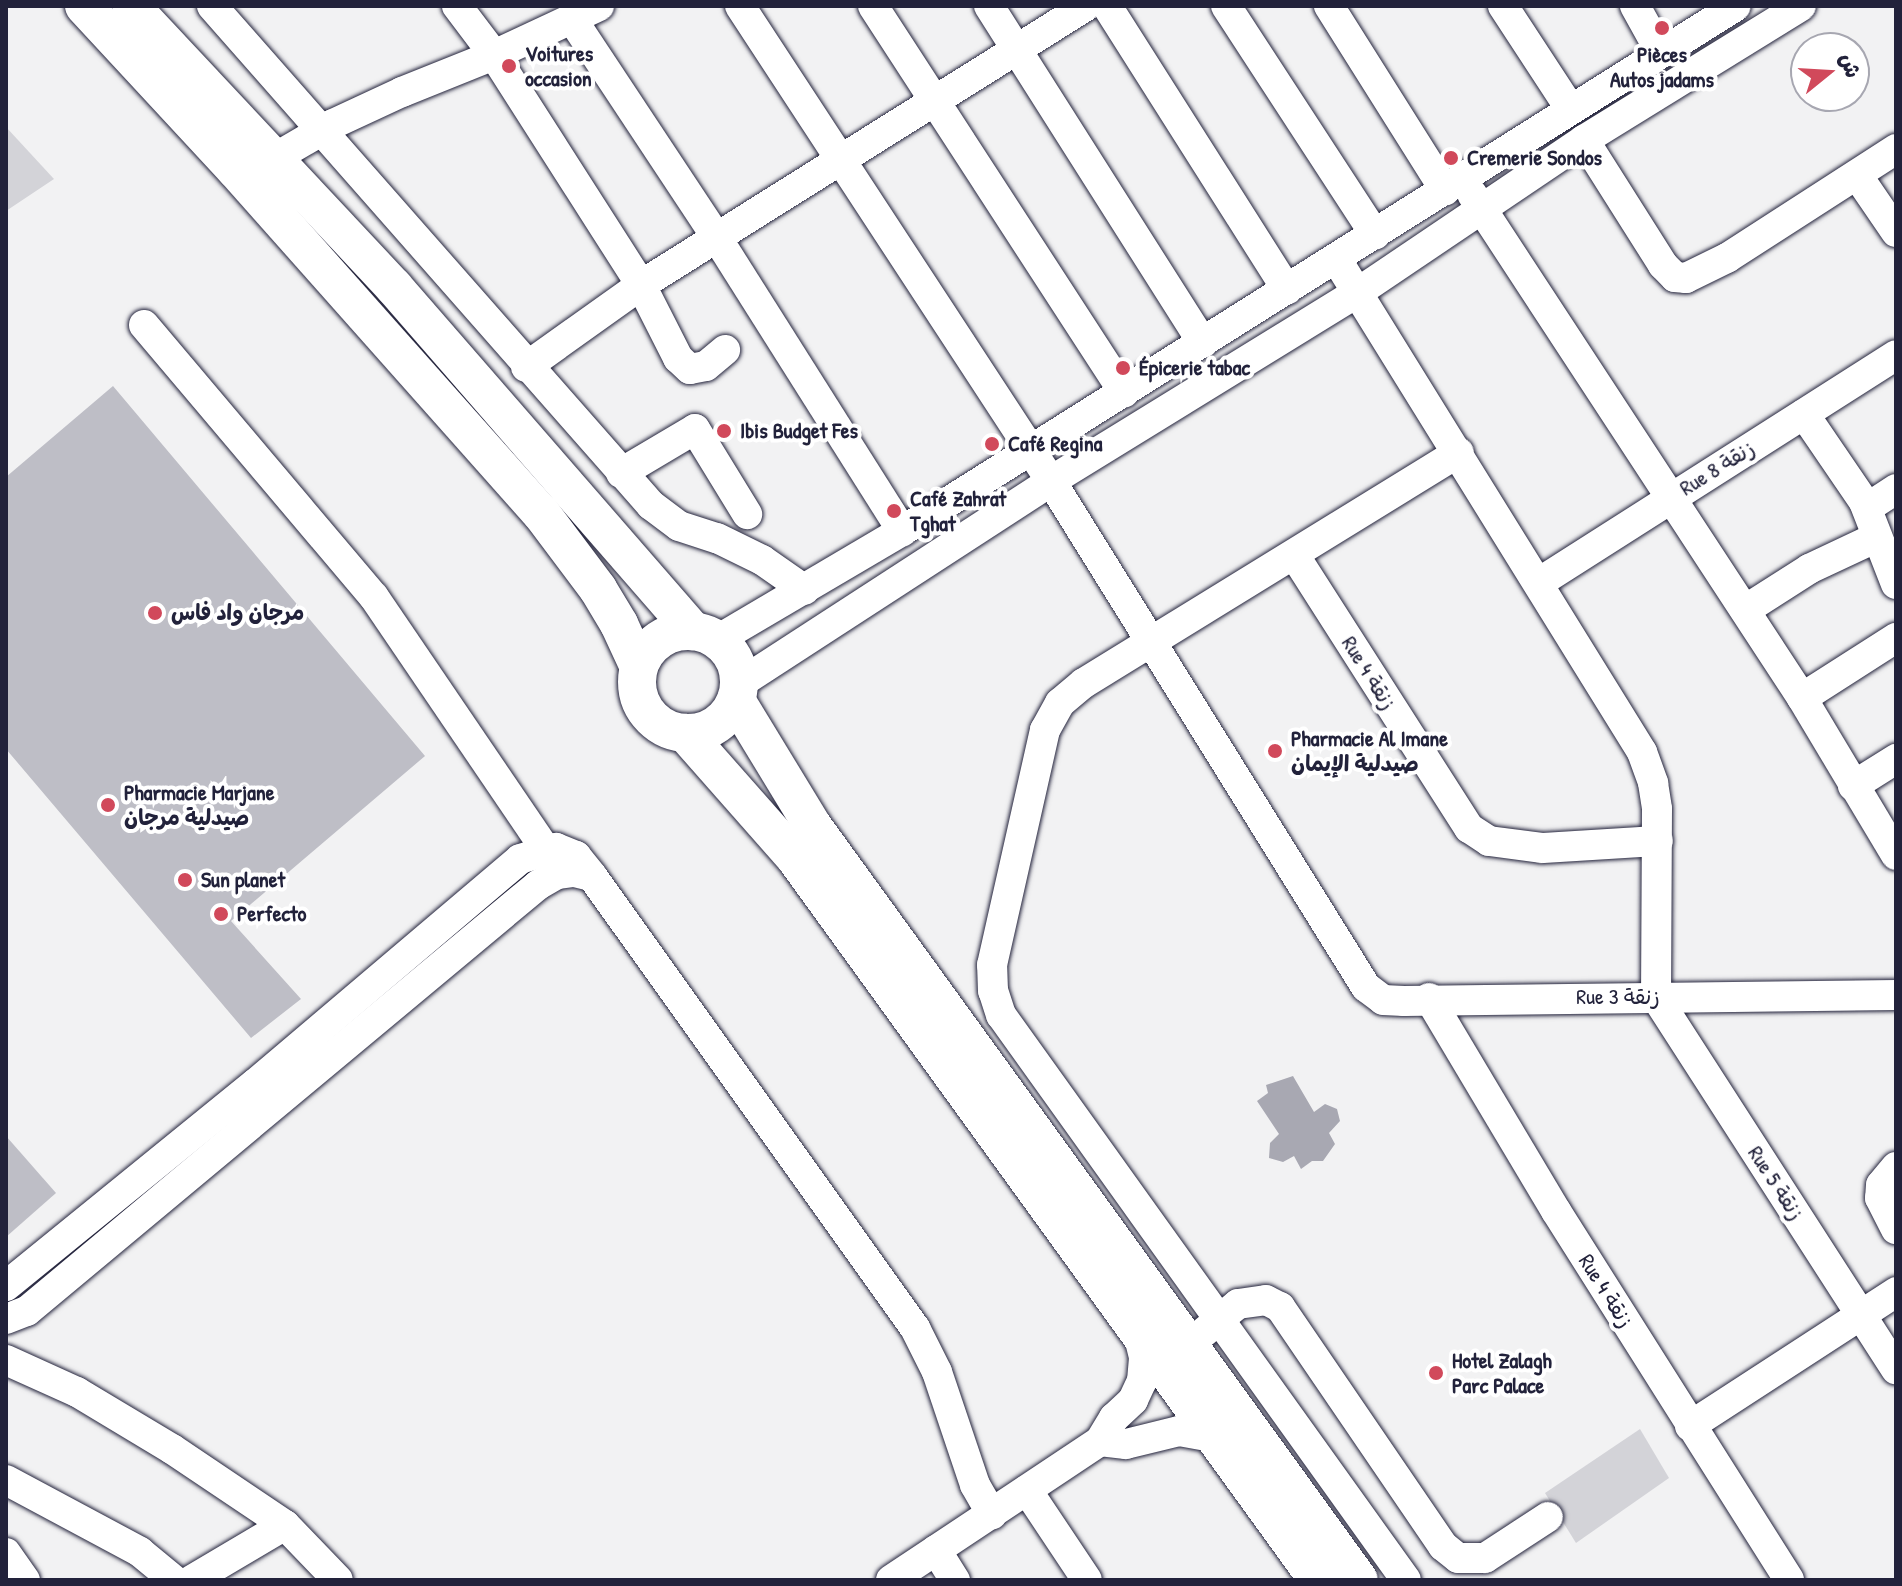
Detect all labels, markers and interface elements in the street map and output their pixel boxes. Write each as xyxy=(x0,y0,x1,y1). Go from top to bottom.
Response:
marker: Pièces Autos jadams xyxy=(1653,19,1671,37)
north arrow xyxy=(1790,32,1870,112)
place label: Voitures occasion xyxy=(525,40,593,92)
place label: Pièces Autos jadams xyxy=(1610,41,1714,92)
text: ش xyxy=(1833,49,1869,81)
marker: Voitures occasion xyxy=(500,57,518,75)
place label: Cremerie Sondos xyxy=(1467,145,1602,171)
marker: Cremerie Sondos xyxy=(1442,149,1460,167)
place label: Épicerie tabac xyxy=(1139,355,1250,381)
marker: Épicerie tabac xyxy=(1114,359,1132,377)
place label: Ibis Budget Fes xyxy=(740,418,858,444)
marker: Ibis Budget Fes xyxy=(715,422,733,440)
place label: Café Regina xyxy=(1008,431,1102,457)
marker: Café Regina xyxy=(983,435,1001,453)
street label: Rue 8 زنقة xyxy=(1675,435,1759,501)
place label: Café Zahrat Tghat xyxy=(910,485,1006,536)
marker: Café Zahrat Tghat xyxy=(885,502,903,520)
place label: مرجان واد فاس xyxy=(171,600,304,626)
marker: مرجان واد فاس xyxy=(146,604,164,622)
street label: Rue 4 زنقة xyxy=(1336,631,1402,715)
place label: Pharmacie Al Imane صيدلية الإيمان xyxy=(1291,725,1448,776)
marker: Pharmacie Al Imane صيدلية الإيمان xyxy=(1266,742,1284,760)
place label: Pharmacie Marjane صيدلية مرجان xyxy=(124,779,274,830)
marker: Pharmacie Marjane صيدلية مرجان xyxy=(99,796,117,814)
place label: Sun planet xyxy=(201,867,285,893)
marker: Sun planet xyxy=(176,871,194,889)
place label: Perfecto xyxy=(237,901,306,927)
marker: Perfecto xyxy=(212,905,230,923)
street label: Rue 3 زنقة xyxy=(1576,984,1660,1010)
street label: Rue 5 زنقة xyxy=(1742,1141,1810,1225)
street label: Rue 4 زنقة xyxy=(1573,1249,1639,1333)
place label: Hotel Zalagh Parc Palace xyxy=(1452,1347,1552,1398)
marker: Hotel Zalagh Parc Palace xyxy=(1427,1364,1445,1382)

